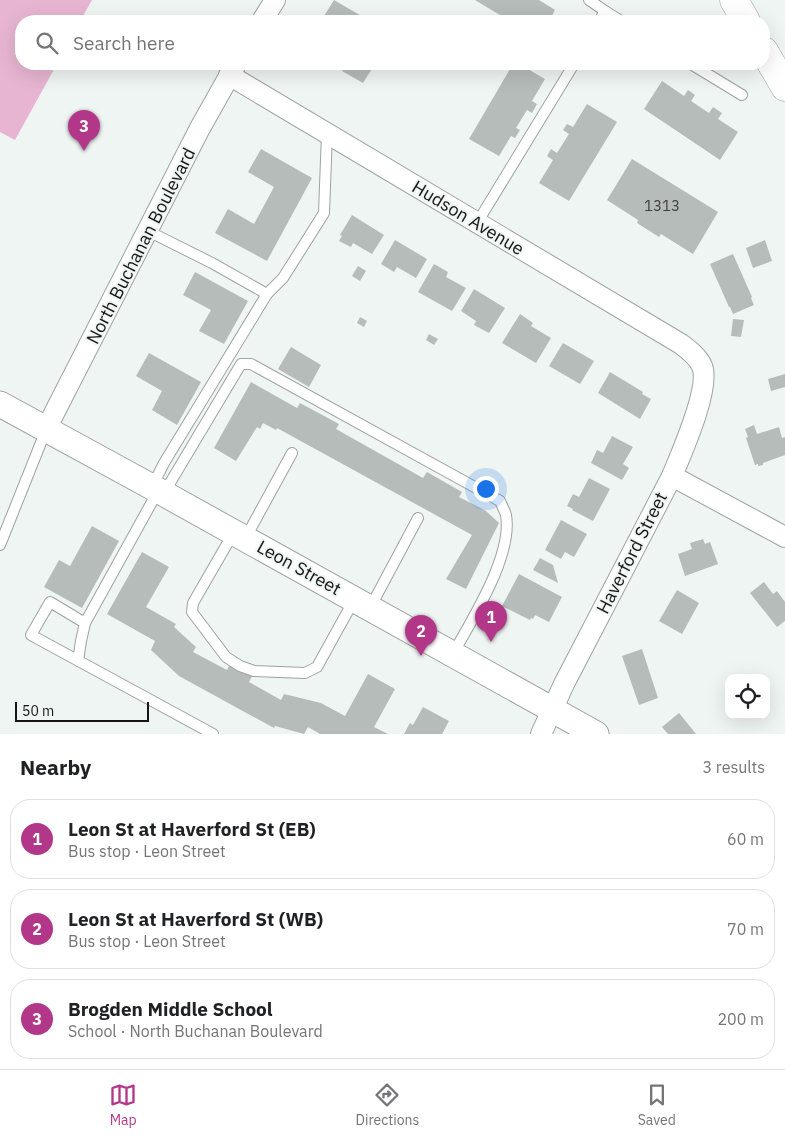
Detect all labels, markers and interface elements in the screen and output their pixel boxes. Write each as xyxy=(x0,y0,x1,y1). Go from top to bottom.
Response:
search box xyxy=(15,15,770,70)
icon: search xyxy=(33,29,61,57)
text: Search here xyxy=(73,31,175,55)
pin: 3 xyxy=(68,110,100,151)
street label: North Buchanan Boulevard xyxy=(81,144,200,348)
street label: Hudson Avenue xyxy=(408,175,529,260)
house number: 1313 xyxy=(644,196,680,215)
your location xyxy=(473,476,499,502)
street label: Haverford Street xyxy=(591,488,672,618)
street label: Leon Street xyxy=(253,535,345,600)
pin: 1 xyxy=(475,601,507,642)
pin: 2 xyxy=(405,615,437,656)
map controls xyxy=(725,674,770,719)
button: locate xyxy=(725,674,770,719)
scale bar xyxy=(15,699,149,722)
text: 50 m xyxy=(22,702,54,720)
text: Nearby xyxy=(20,753,91,781)
text: 3 results xyxy=(702,757,765,777)
text: Leon St at Haverford St (EB) xyxy=(68,817,316,841)
text: 1 xyxy=(32,829,42,849)
text: 60 m xyxy=(727,829,764,849)
text: Bus stop · Leon Street xyxy=(68,841,226,861)
text: Leon St at Haverford St (WB) xyxy=(68,907,323,931)
text: 2 xyxy=(32,919,42,939)
text: 70 m xyxy=(727,919,764,939)
text: Bus stop · Leon Street xyxy=(68,931,226,951)
text: Brogden Middle School xyxy=(68,997,273,1021)
text: 3 xyxy=(32,1009,42,1029)
text: 200 m xyxy=(717,1009,764,1029)
text: School · North Buchanan Boulevard xyxy=(68,1021,323,1041)
tab: Map xyxy=(109,1081,137,1129)
tab: Directions xyxy=(356,1081,419,1129)
tab: Saved xyxy=(638,1081,676,1129)

